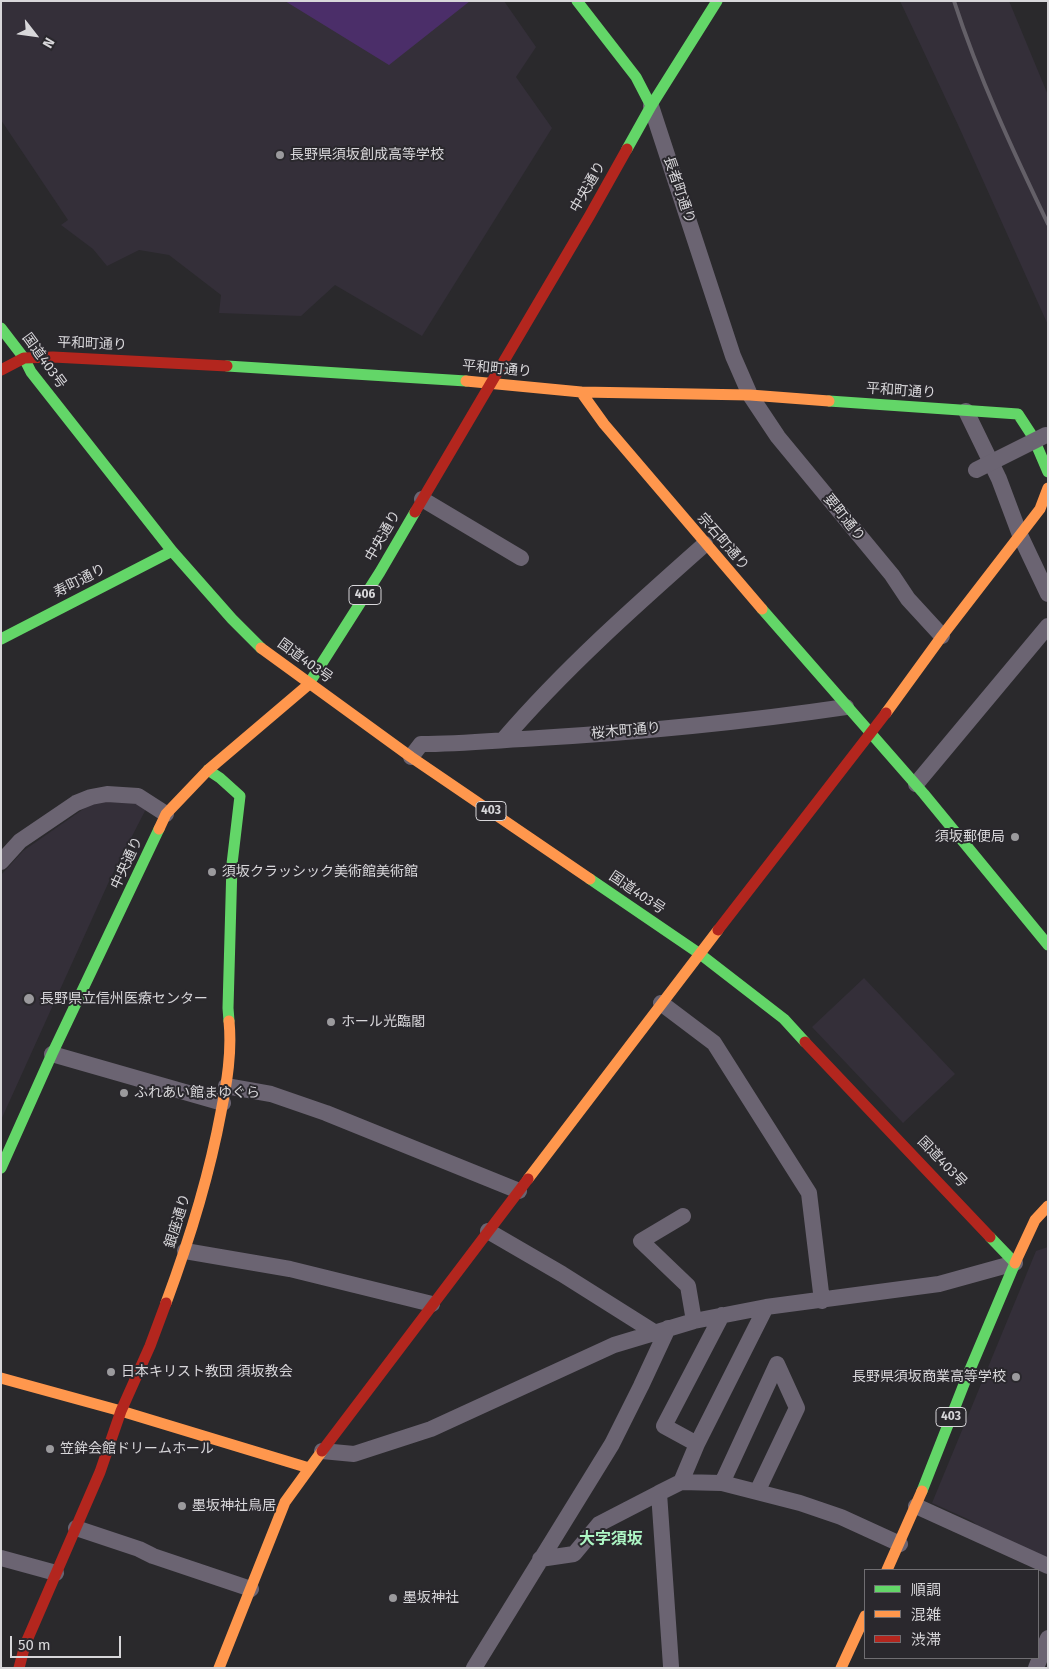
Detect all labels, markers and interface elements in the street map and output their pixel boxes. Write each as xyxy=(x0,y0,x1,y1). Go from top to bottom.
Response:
north arrow xyxy=(10,10,60,60)
text: N xyxy=(39,34,58,51)
place label: 長野県須坂創成高等学校 xyxy=(290,147,444,163)
marker: 長野県須坂創成高等学校 xyxy=(274,149,286,161)
street label: 長者町通り xyxy=(660,154,698,226)
street label: 中央通り xyxy=(567,159,609,215)
street label: 国道403号 xyxy=(18,330,70,392)
street label: 平和町通り xyxy=(57,334,127,354)
street label: 平和町通り xyxy=(461,358,533,380)
street label: 平和町通り xyxy=(865,380,937,402)
street label: 要町通り xyxy=(820,491,868,545)
street label: 中央通り xyxy=(362,508,404,564)
street label: 宗石町通り xyxy=(694,510,752,574)
street label: 寿町通り xyxy=(51,561,109,601)
road number: 406 xyxy=(349,586,381,604)
street label: 国道403号 xyxy=(274,635,336,687)
street label: 桜木町通り xyxy=(590,720,662,742)
road number: 403 xyxy=(476,801,506,820)
place label: 須坂郵便局 xyxy=(935,829,1005,845)
marker: 須坂郵便局 xyxy=(1009,831,1021,843)
street label: 中央通り xyxy=(108,834,146,892)
place label: 須坂クラッシック美術館美術館 xyxy=(222,864,418,880)
marker: 須坂クラッシック美術館美術館 xyxy=(206,866,218,878)
street label: 国道403号 xyxy=(606,868,668,918)
place label: 長野県立信州医療センター xyxy=(40,991,208,1007)
marker: 長野県立信州医療センター xyxy=(22,992,36,1006)
place label: ホール光臨閣 xyxy=(341,1014,425,1030)
marker: ホール光臨閣 xyxy=(325,1016,337,1028)
place label: ふれあい館まゆぐら xyxy=(134,1085,260,1101)
marker: ふれあい館まゆぐら xyxy=(118,1087,130,1099)
street label: 国道403号 xyxy=(914,1133,970,1191)
street label: 銀座通り xyxy=(162,1192,194,1250)
place label: 日本キリスト教団 須坂教会 xyxy=(121,1364,293,1380)
marker: 日本キリスト教団 須坂教会 xyxy=(105,1366,117,1378)
place label: 長野県須坂商業高等学校 xyxy=(852,1369,1006,1385)
marker: 長野県須坂商業高等学校 xyxy=(1010,1371,1022,1383)
road number: 403 xyxy=(936,1408,966,1426)
place label: 笠鉾会館ドリームホール xyxy=(60,1441,214,1457)
marker: 笠鉾会館ドリームホール xyxy=(44,1443,56,1455)
place label: 墨坂神社鳥居 xyxy=(192,1498,276,1514)
marker: 墨坂神社鳥居 xyxy=(176,1500,188,1512)
district label: 大字須坂 xyxy=(579,1530,643,1550)
legend xyxy=(864,1569,1039,1659)
text: 順調 xyxy=(911,1581,941,1599)
place label: 墨坂神社 xyxy=(403,1590,459,1606)
marker: 墨坂神社 xyxy=(387,1592,399,1604)
text: 混雑 xyxy=(911,1606,941,1624)
scale bar xyxy=(12,1626,124,1658)
text: 渋滞 xyxy=(911,1631,941,1649)
text: 50 m xyxy=(18,1636,51,1654)

